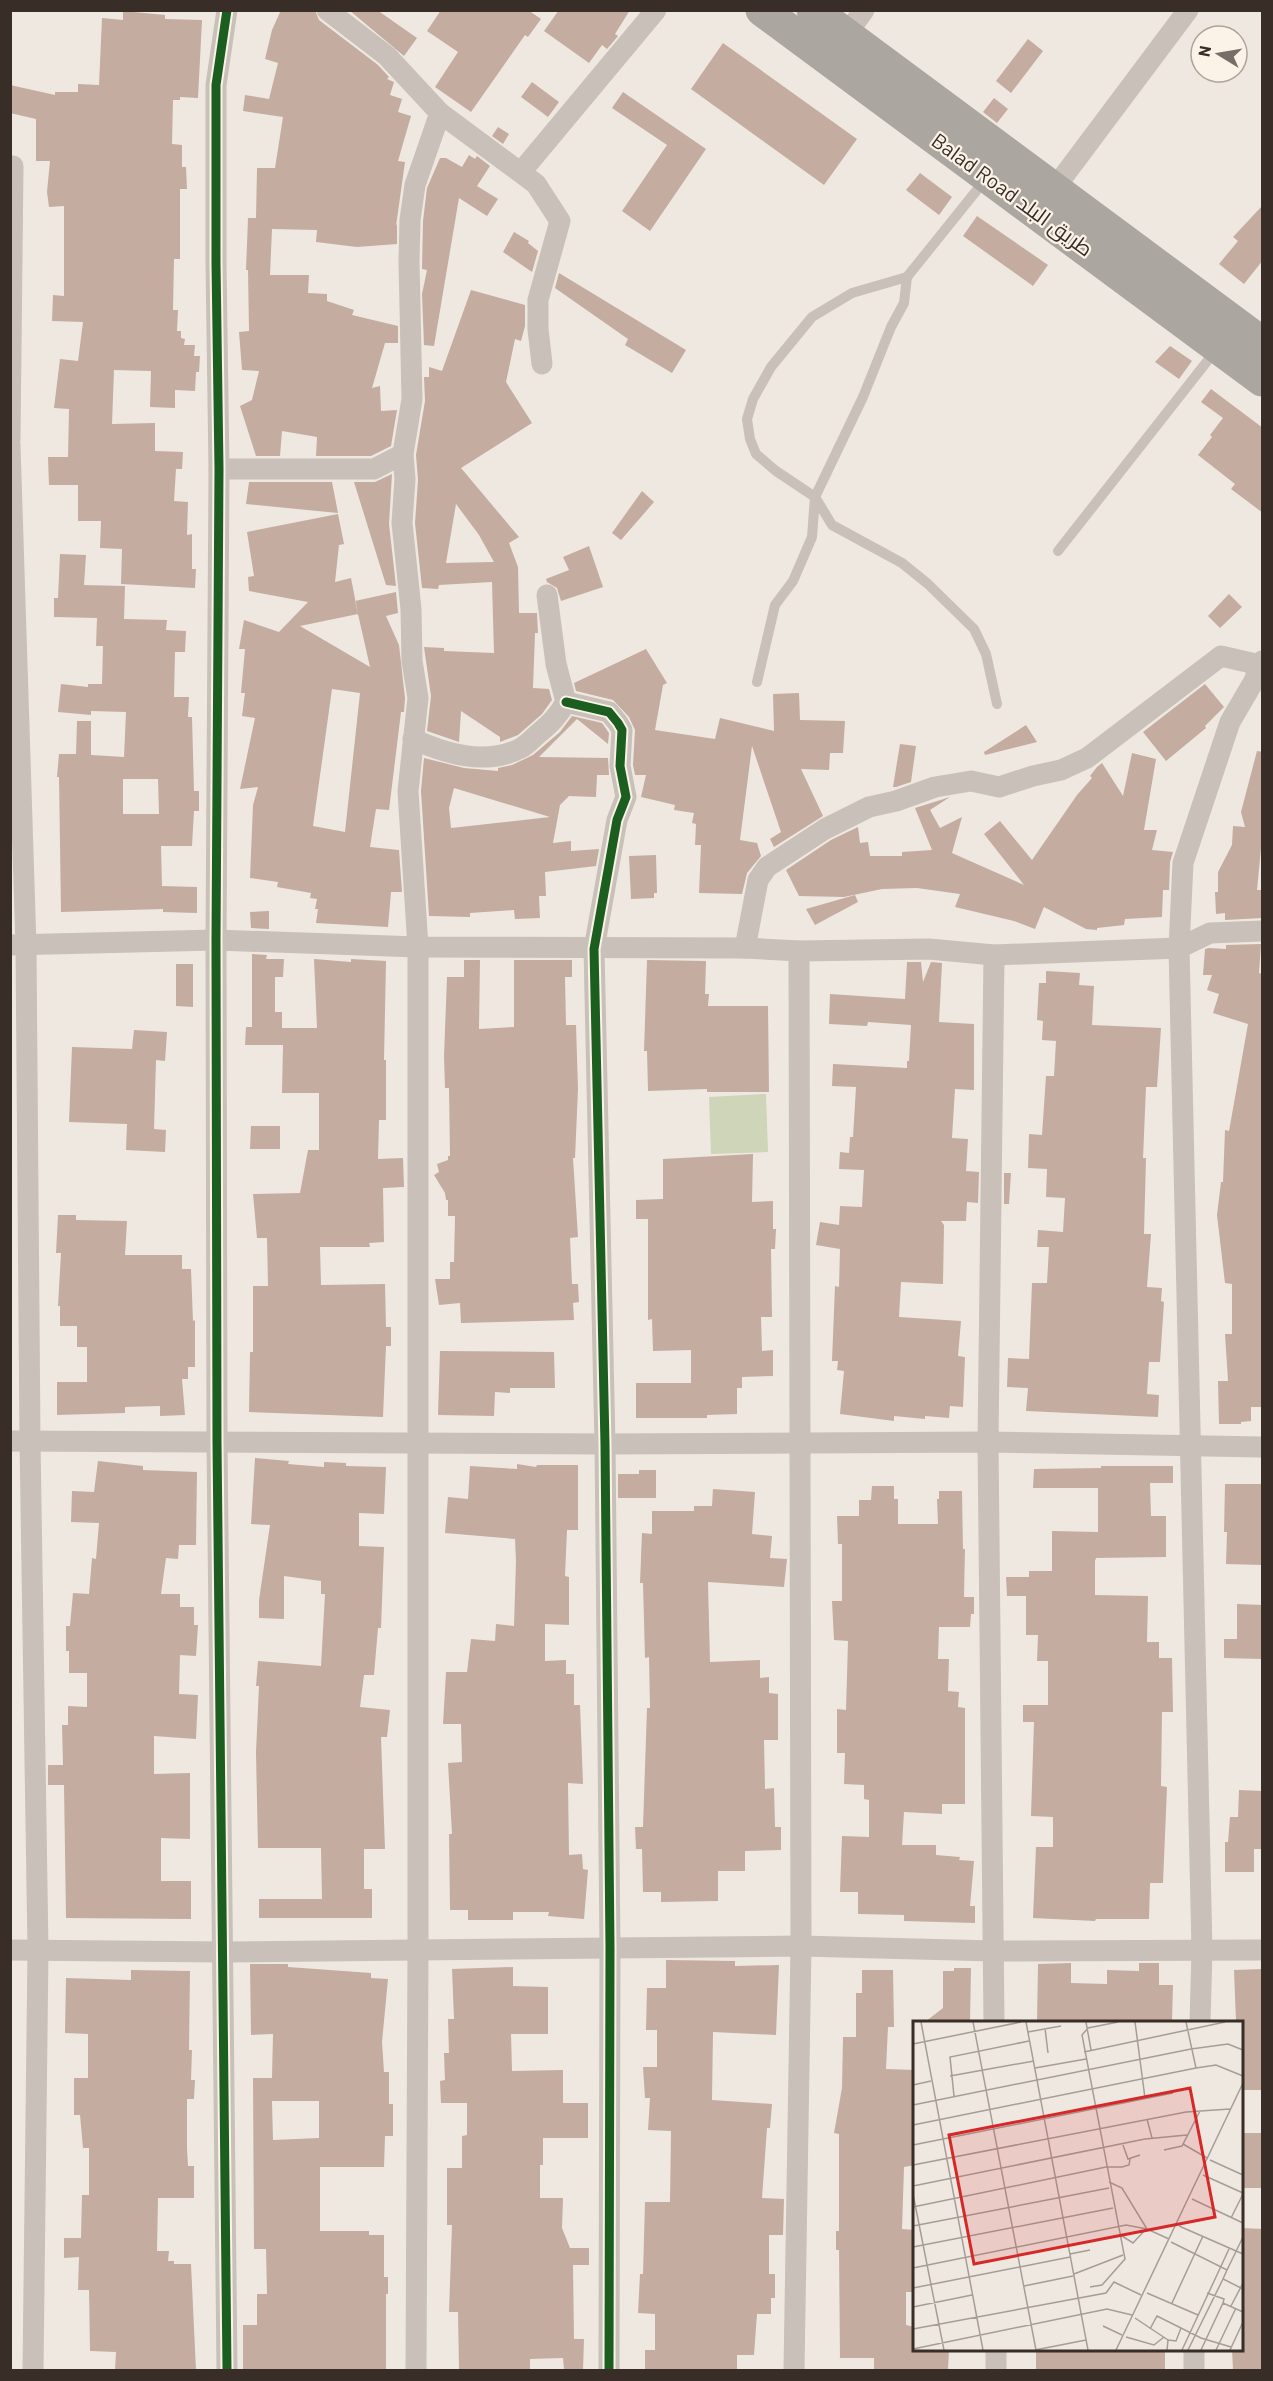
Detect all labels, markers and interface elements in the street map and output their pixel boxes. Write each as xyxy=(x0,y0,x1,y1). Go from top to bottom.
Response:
north arrow xyxy=(1189,24,1249,84)
text: N xyxy=(1193,44,1214,58)
street label: Balad Road طريق البلد xyxy=(926,127,1098,262)
inset map xyxy=(913,2021,1243,2351)

